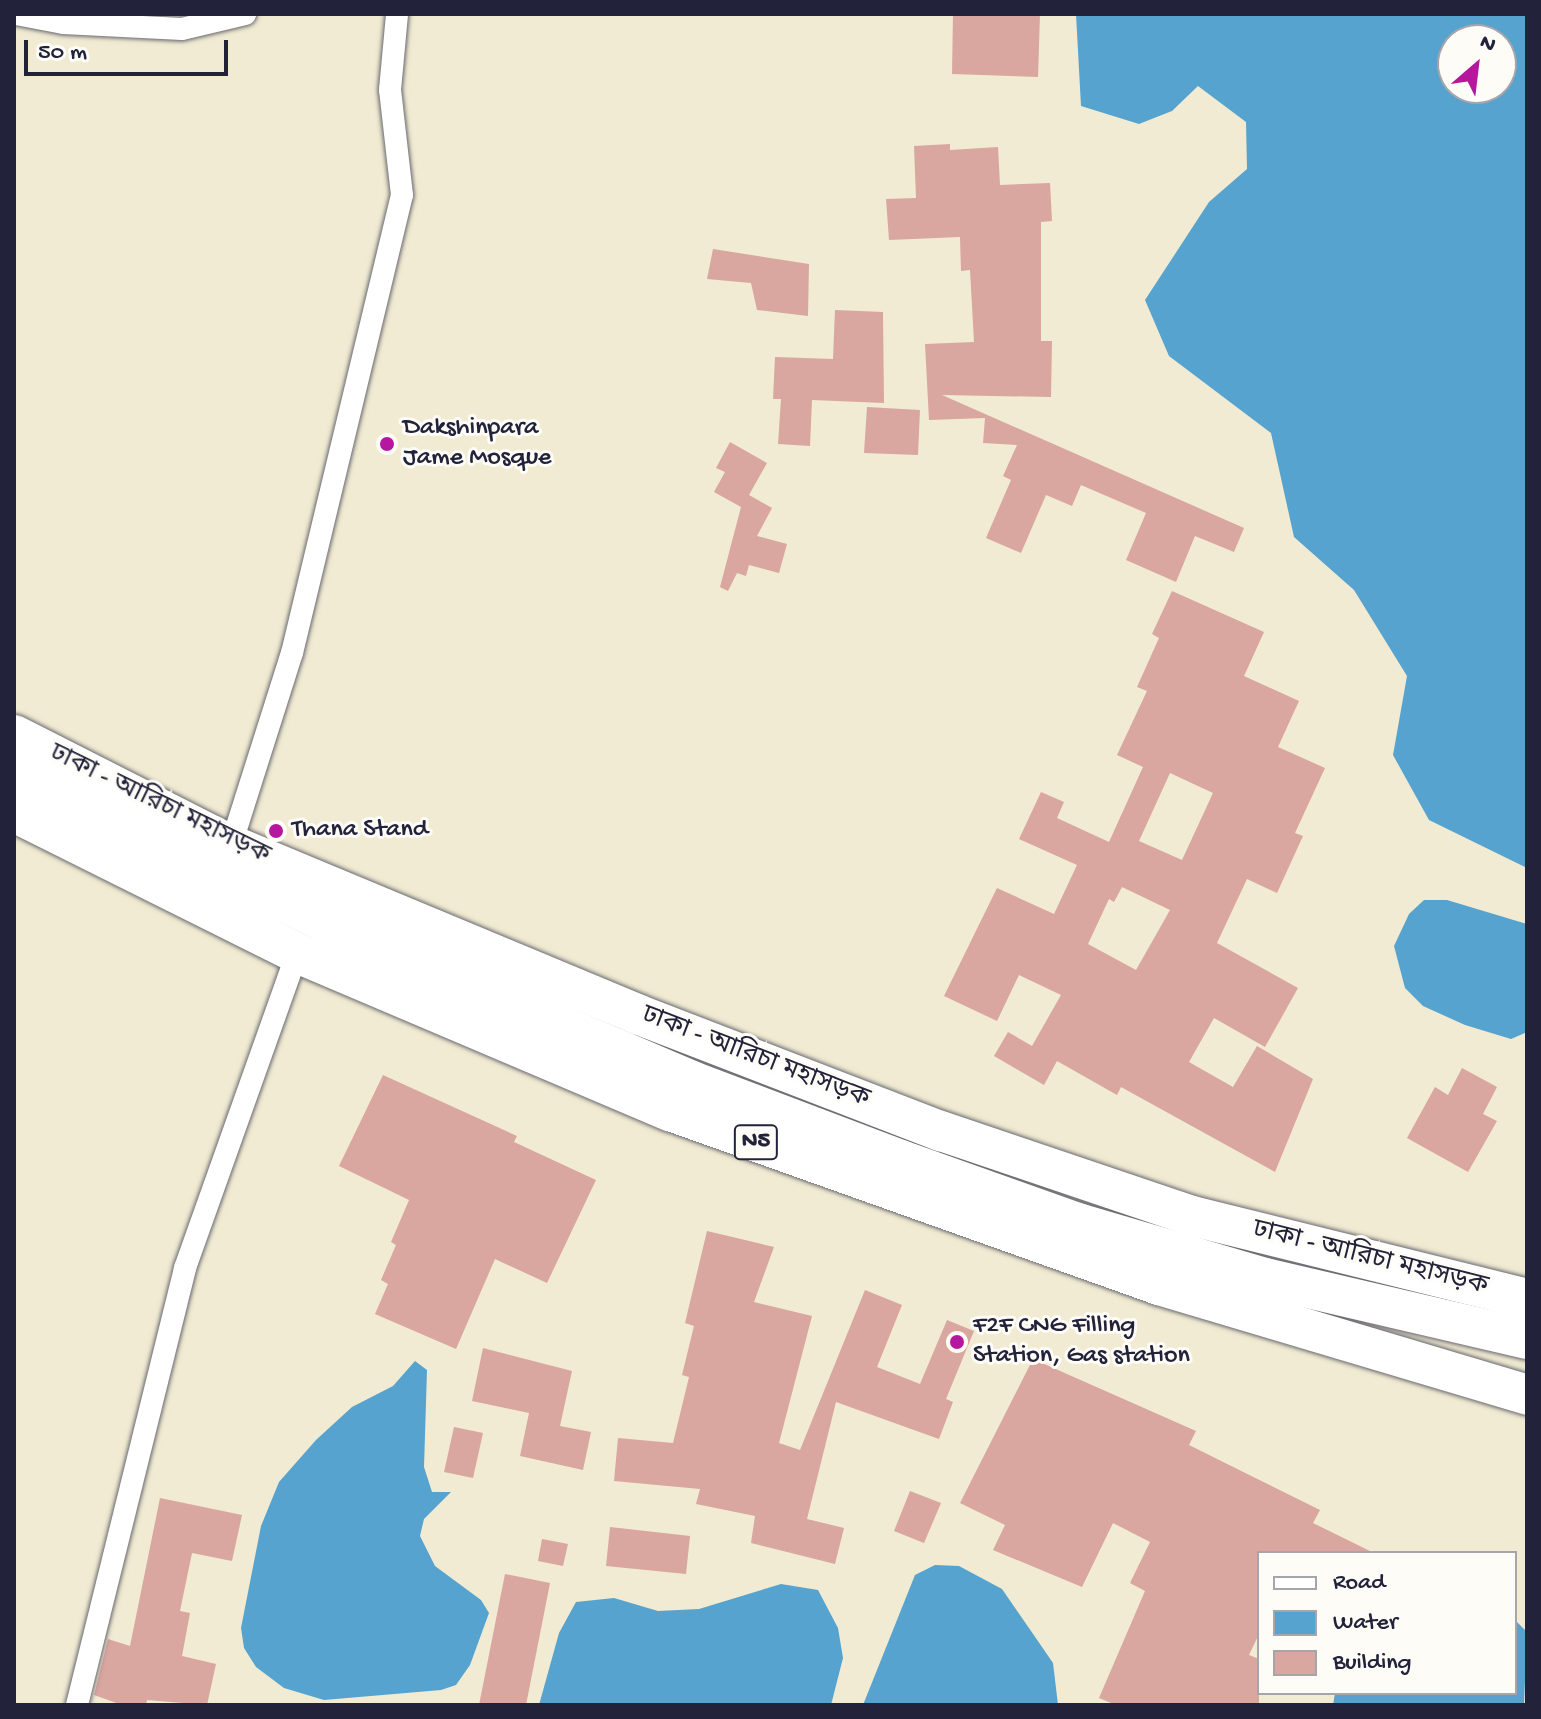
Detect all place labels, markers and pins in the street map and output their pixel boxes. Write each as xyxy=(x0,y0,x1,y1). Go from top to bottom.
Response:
place label: Dakshinpara Jame Mosque xyxy=(403,413,552,474)
marker: Dakshinpara Jame Mosque xyxy=(378,435,396,453)
place label: Thana Stand xyxy=(292,815,428,847)
marker: Thana Stand xyxy=(267,822,285,840)
place label: F2F CNG Filling Station, Gas station xyxy=(973,1311,1190,1372)
marker: F2F CNG Filling Station, Gas station xyxy=(948,1333,966,1351)

